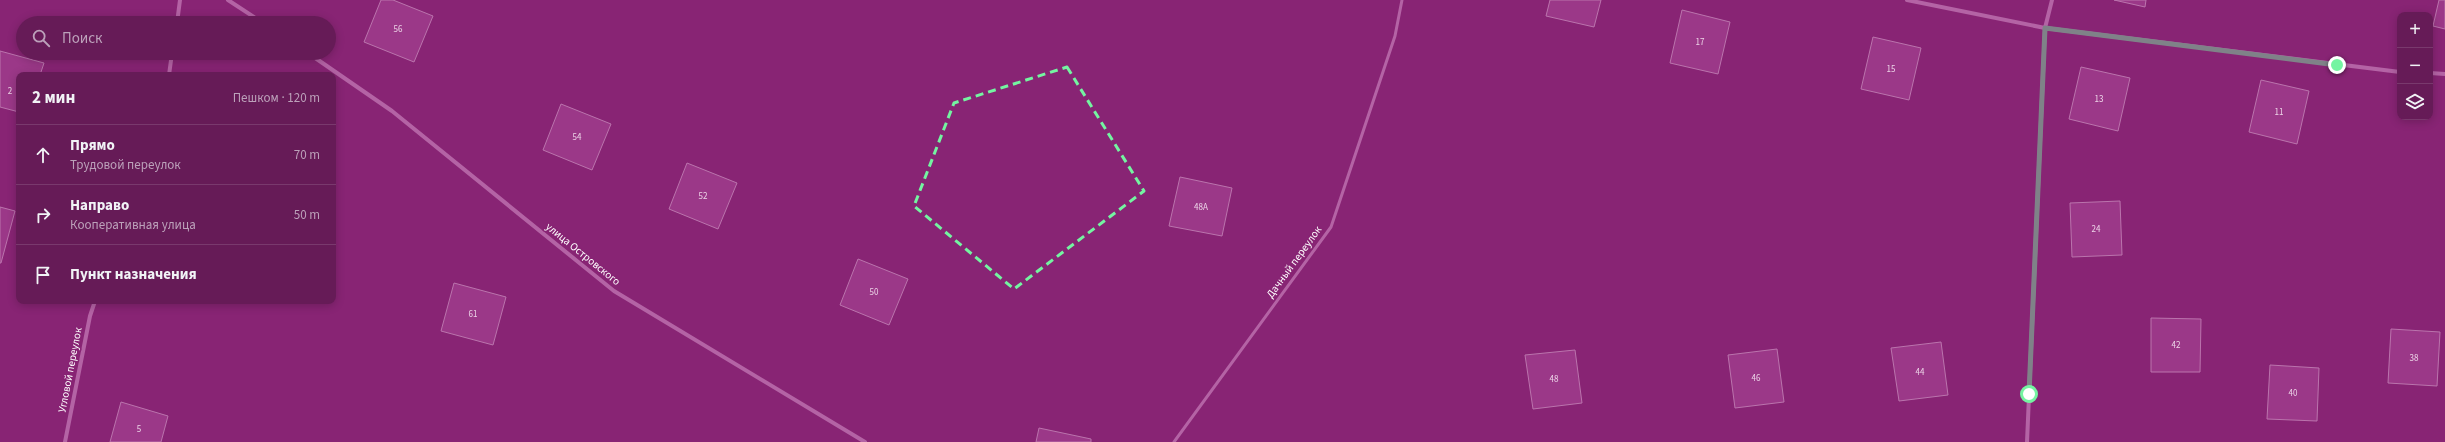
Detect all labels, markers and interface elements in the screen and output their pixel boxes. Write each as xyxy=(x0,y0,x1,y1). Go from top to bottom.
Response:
map controls xyxy=(2397,12,2433,120)
button: + xyxy=(2397,12,2433,48)
search box xyxy=(16,16,336,60)
house number: 56 xyxy=(394,23,403,36)
icon: search xyxy=(30,27,52,49)
text: Поиск xyxy=(62,28,103,49)
house number: 17 xyxy=(1696,36,1705,49)
button: − xyxy=(2397,48,2433,84)
route end xyxy=(2328,56,2346,74)
house number: 15 xyxy=(1887,63,1896,76)
button: layers xyxy=(2397,84,2433,120)
house number: 2 xyxy=(8,85,13,98)
text: 2 мин xyxy=(32,86,75,110)
text: Пешком · 120 m xyxy=(233,89,320,107)
house number: 13 xyxy=(2095,93,2104,106)
house number: 11 xyxy=(2275,106,2283,119)
house number: 54 xyxy=(573,131,582,144)
text: Прямо xyxy=(70,135,115,156)
icon: ahead xyxy=(32,144,54,166)
text: 70 m xyxy=(294,146,320,164)
text: Трудовой переулок xyxy=(70,156,181,174)
house number: 52 xyxy=(699,190,708,203)
text: Направо xyxy=(70,195,129,216)
house number: 48А xyxy=(1194,201,1208,214)
icon: right xyxy=(32,204,54,226)
text: 50 m xyxy=(294,206,320,224)
text: Кооперативная улица xyxy=(70,216,196,234)
street label: улица Островского xyxy=(542,219,624,289)
street label: Дачный переулок xyxy=(1263,222,1326,301)
house number: 24 xyxy=(2092,223,2101,236)
icon: arrive xyxy=(32,264,54,286)
text: Пункт назначения xyxy=(70,264,197,285)
house number: 50 xyxy=(870,286,879,299)
house number: 61 xyxy=(469,308,477,321)
street label: Угловой переулок xyxy=(54,326,86,414)
house number: 42 xyxy=(2172,339,2181,352)
house number: 38 xyxy=(2410,352,2419,365)
house number: 44 xyxy=(1916,366,1925,379)
house number: 46 xyxy=(1752,372,1761,385)
house number: 48 xyxy=(1550,373,1559,386)
route start xyxy=(2020,385,2038,403)
house number: 40 xyxy=(2289,387,2298,400)
house number: 5 xyxy=(137,423,142,436)

